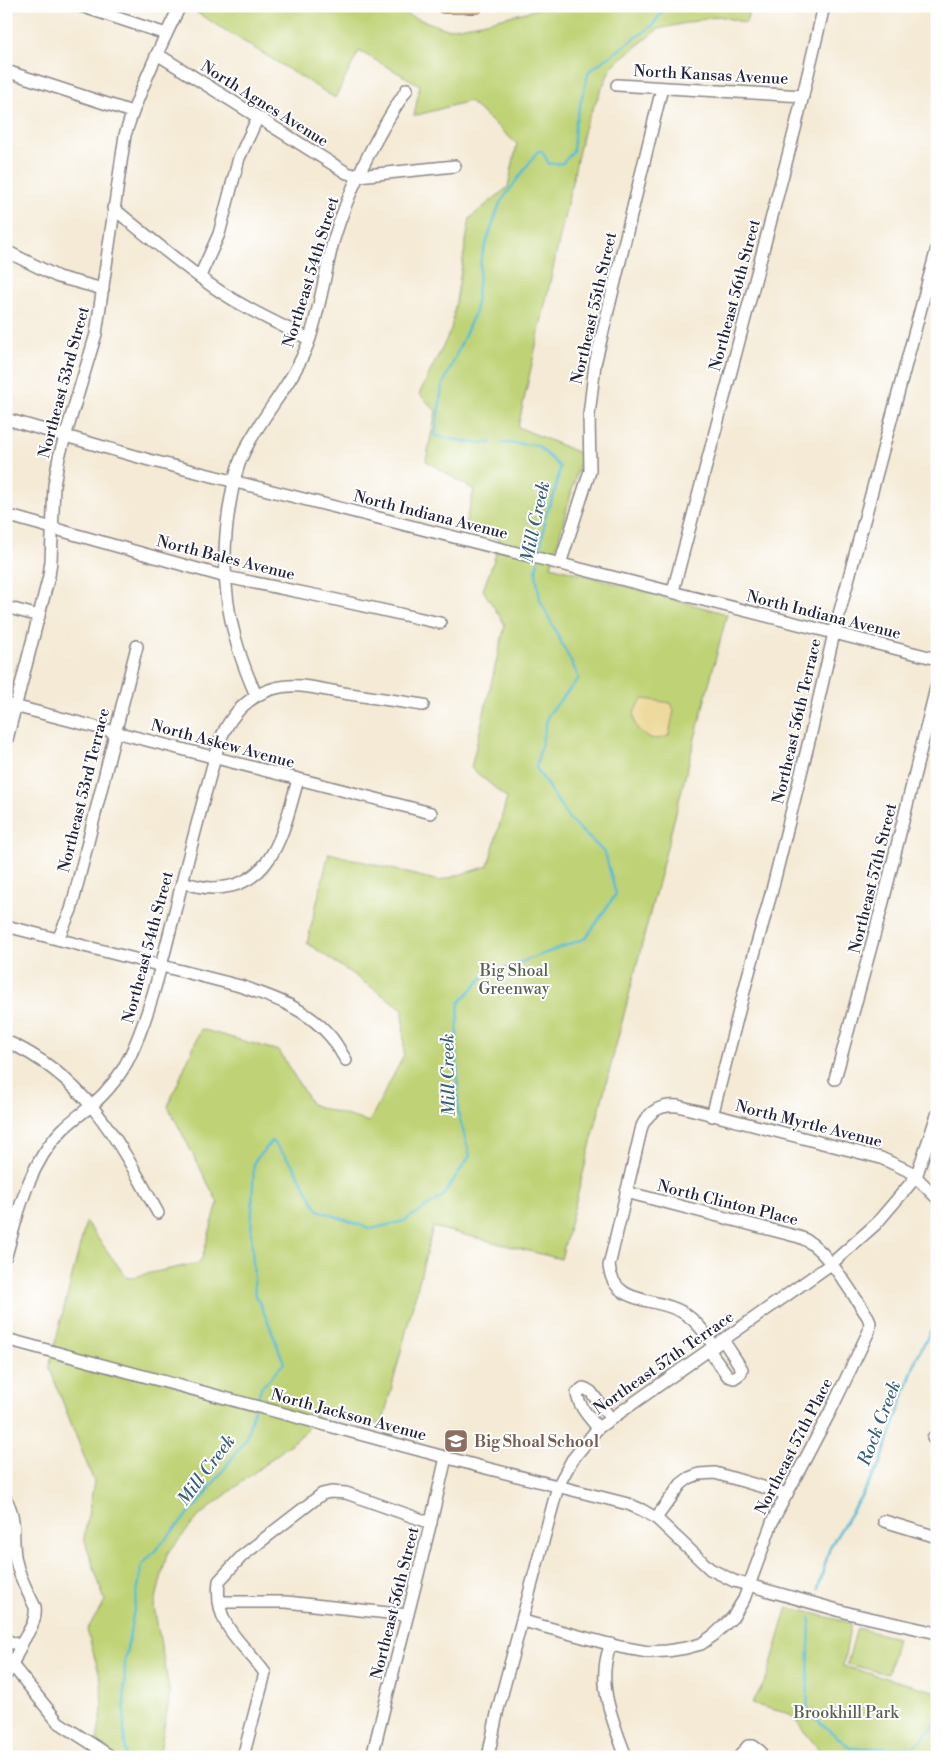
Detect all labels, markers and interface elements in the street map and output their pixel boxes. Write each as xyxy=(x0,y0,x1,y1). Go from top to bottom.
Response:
street label: North Agnes Avenue xyxy=(197,56,332,151)
street label: North Kansas Avenue xyxy=(633,61,789,89)
street label: Northeast 54th Street xyxy=(279,194,343,350)
street label: Northeast 56th Street xyxy=(705,217,765,373)
street label: Northeast 55th Street xyxy=(567,230,621,386)
street label: Northeast 53rd Street xyxy=(34,304,94,460)
water label: Mill Creek xyxy=(516,479,555,565)
street label: North Indiana Avenue xyxy=(351,486,510,544)
street label: North Bales Avenue xyxy=(154,531,297,585)
street label: North Indiana Avenue xyxy=(744,586,903,644)
street label: Northeast 56th Terrace xyxy=(768,637,826,806)
street label: Northeast 53rd Terrace xyxy=(54,706,114,875)
street label: North Askew Avenue xyxy=(149,715,297,773)
street label: Northeast 57th Street xyxy=(845,801,901,955)
street label: Northeast 54th Street xyxy=(118,869,178,1025)
park label: Big Shoal Greenway xyxy=(478,961,550,999)
water label: Mill Creek xyxy=(436,1033,461,1117)
street label: North Myrtle Avenue xyxy=(733,1096,884,1152)
street label: North Clinton Place xyxy=(655,1176,800,1230)
street label: Northeast 57th Terrace xyxy=(589,1307,738,1419)
street label: Northeast 57th Place xyxy=(751,1375,837,1518)
water label: Rock Creek xyxy=(852,1377,906,1470)
street label: North Jackson Avenue xyxy=(269,1385,429,1445)
school or university icon: Big Shoal School xyxy=(443,1428,469,1454)
water label: Mill Creek xyxy=(172,1430,240,1510)
place label: Big Shoal School xyxy=(474,1432,600,1452)
street label: Northeast 56th Street xyxy=(366,1525,424,1682)
park label: Brookhill Park xyxy=(792,1703,900,1723)

